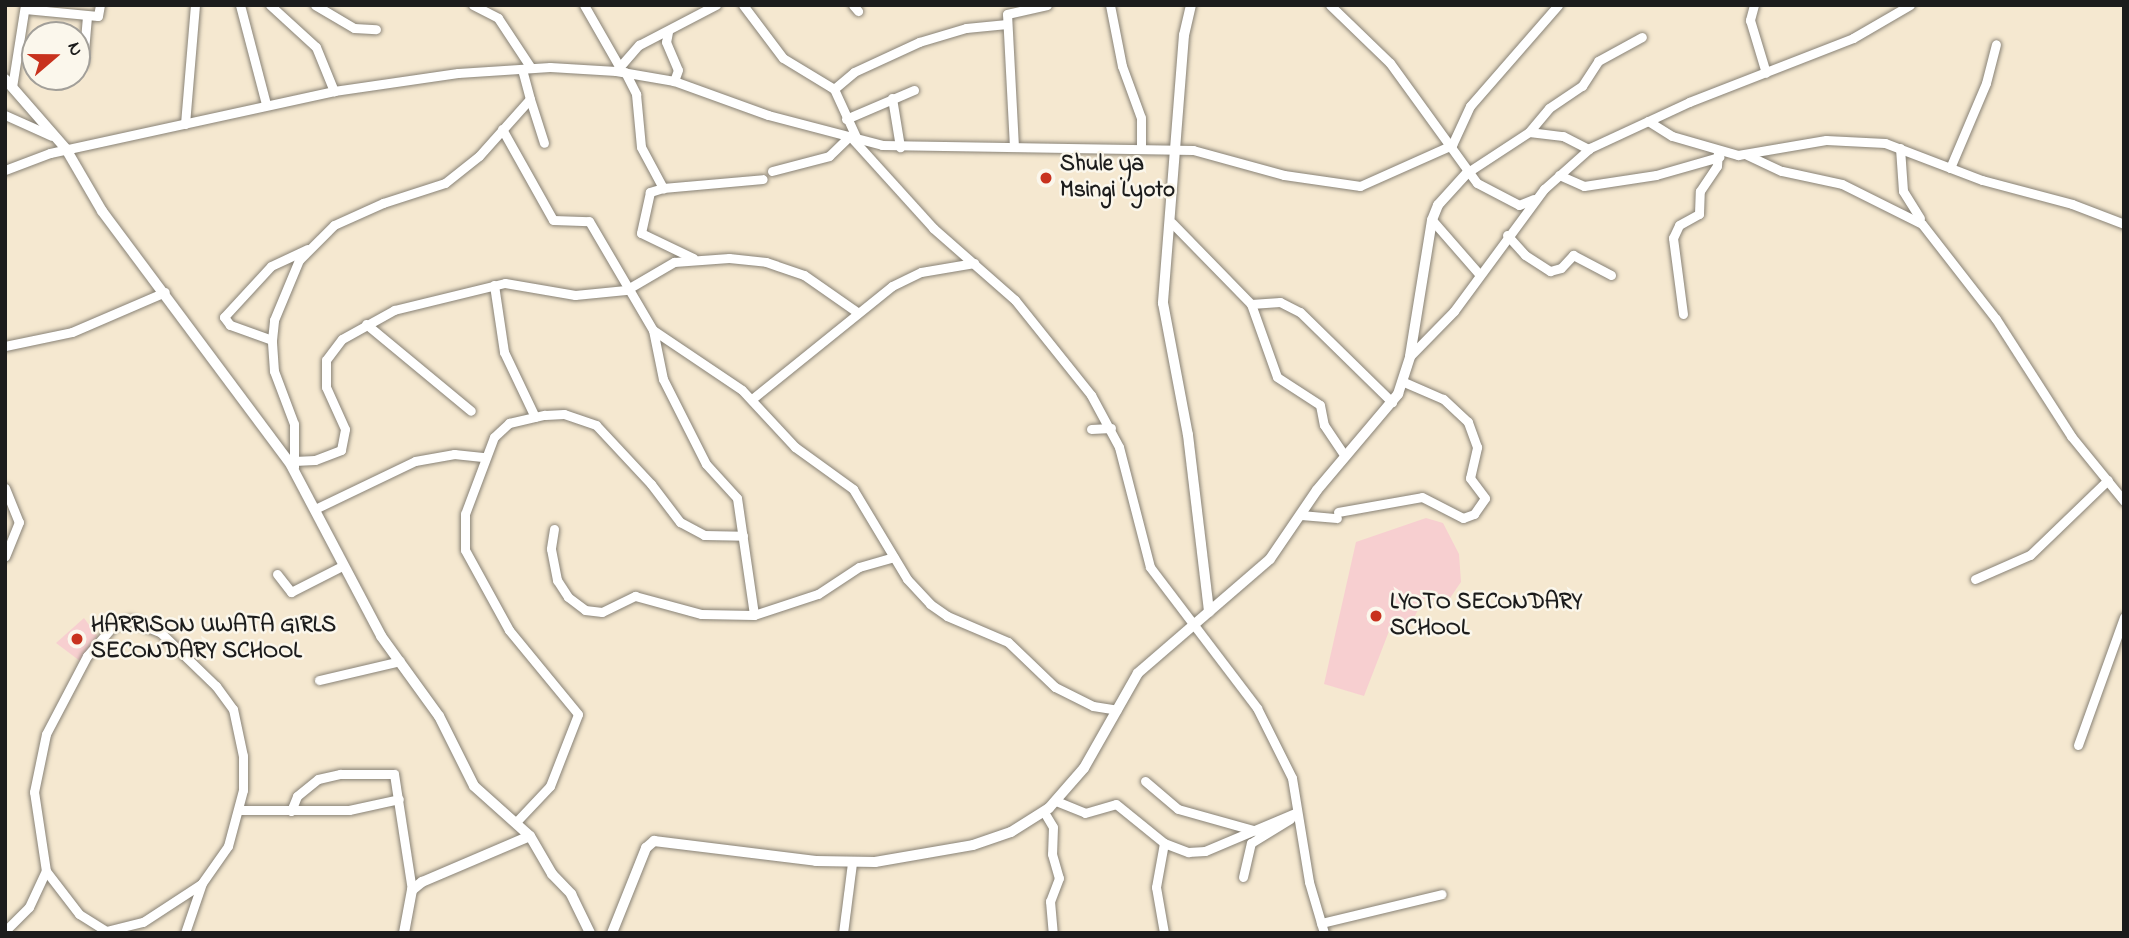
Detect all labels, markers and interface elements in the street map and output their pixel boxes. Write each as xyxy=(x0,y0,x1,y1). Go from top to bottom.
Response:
north arrow xyxy=(21,21,91,91)
text: N xyxy=(59,39,89,60)
place label: Shule ya Msingi Lyoto xyxy=(1060,151,1175,205)
marker: Shule ya Msingi Lyoto xyxy=(1038,170,1054,186)
place label: LYOTO SECONDARY SCHOOL xyxy=(1390,589,1582,643)
marker: LYOTO SECONDARY SCHOOL xyxy=(1368,608,1384,624)
place label: HARRISON UWATA GIRLS SECONDARY SCHOOL xyxy=(91,612,336,666)
marker: HARRISON UWATA GIRLS SECONDARY SCHOOL xyxy=(69,631,85,647)

